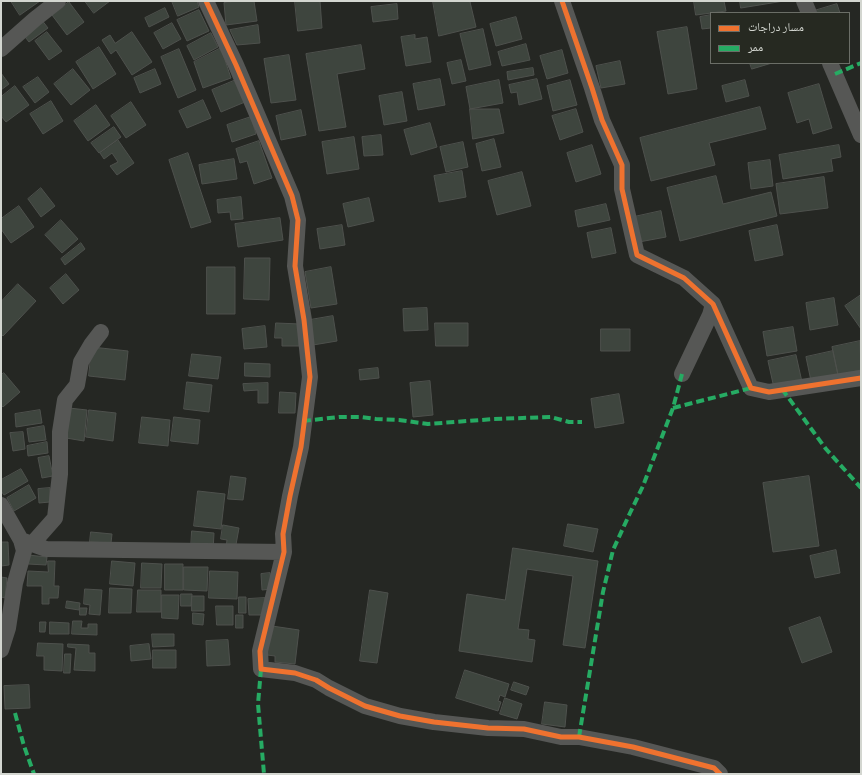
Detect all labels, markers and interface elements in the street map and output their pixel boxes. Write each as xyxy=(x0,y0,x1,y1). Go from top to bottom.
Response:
legend xyxy=(710,12,850,64)
text: مسار دراجات xyxy=(748,17,804,35)
text: ممر xyxy=(748,37,763,55)

